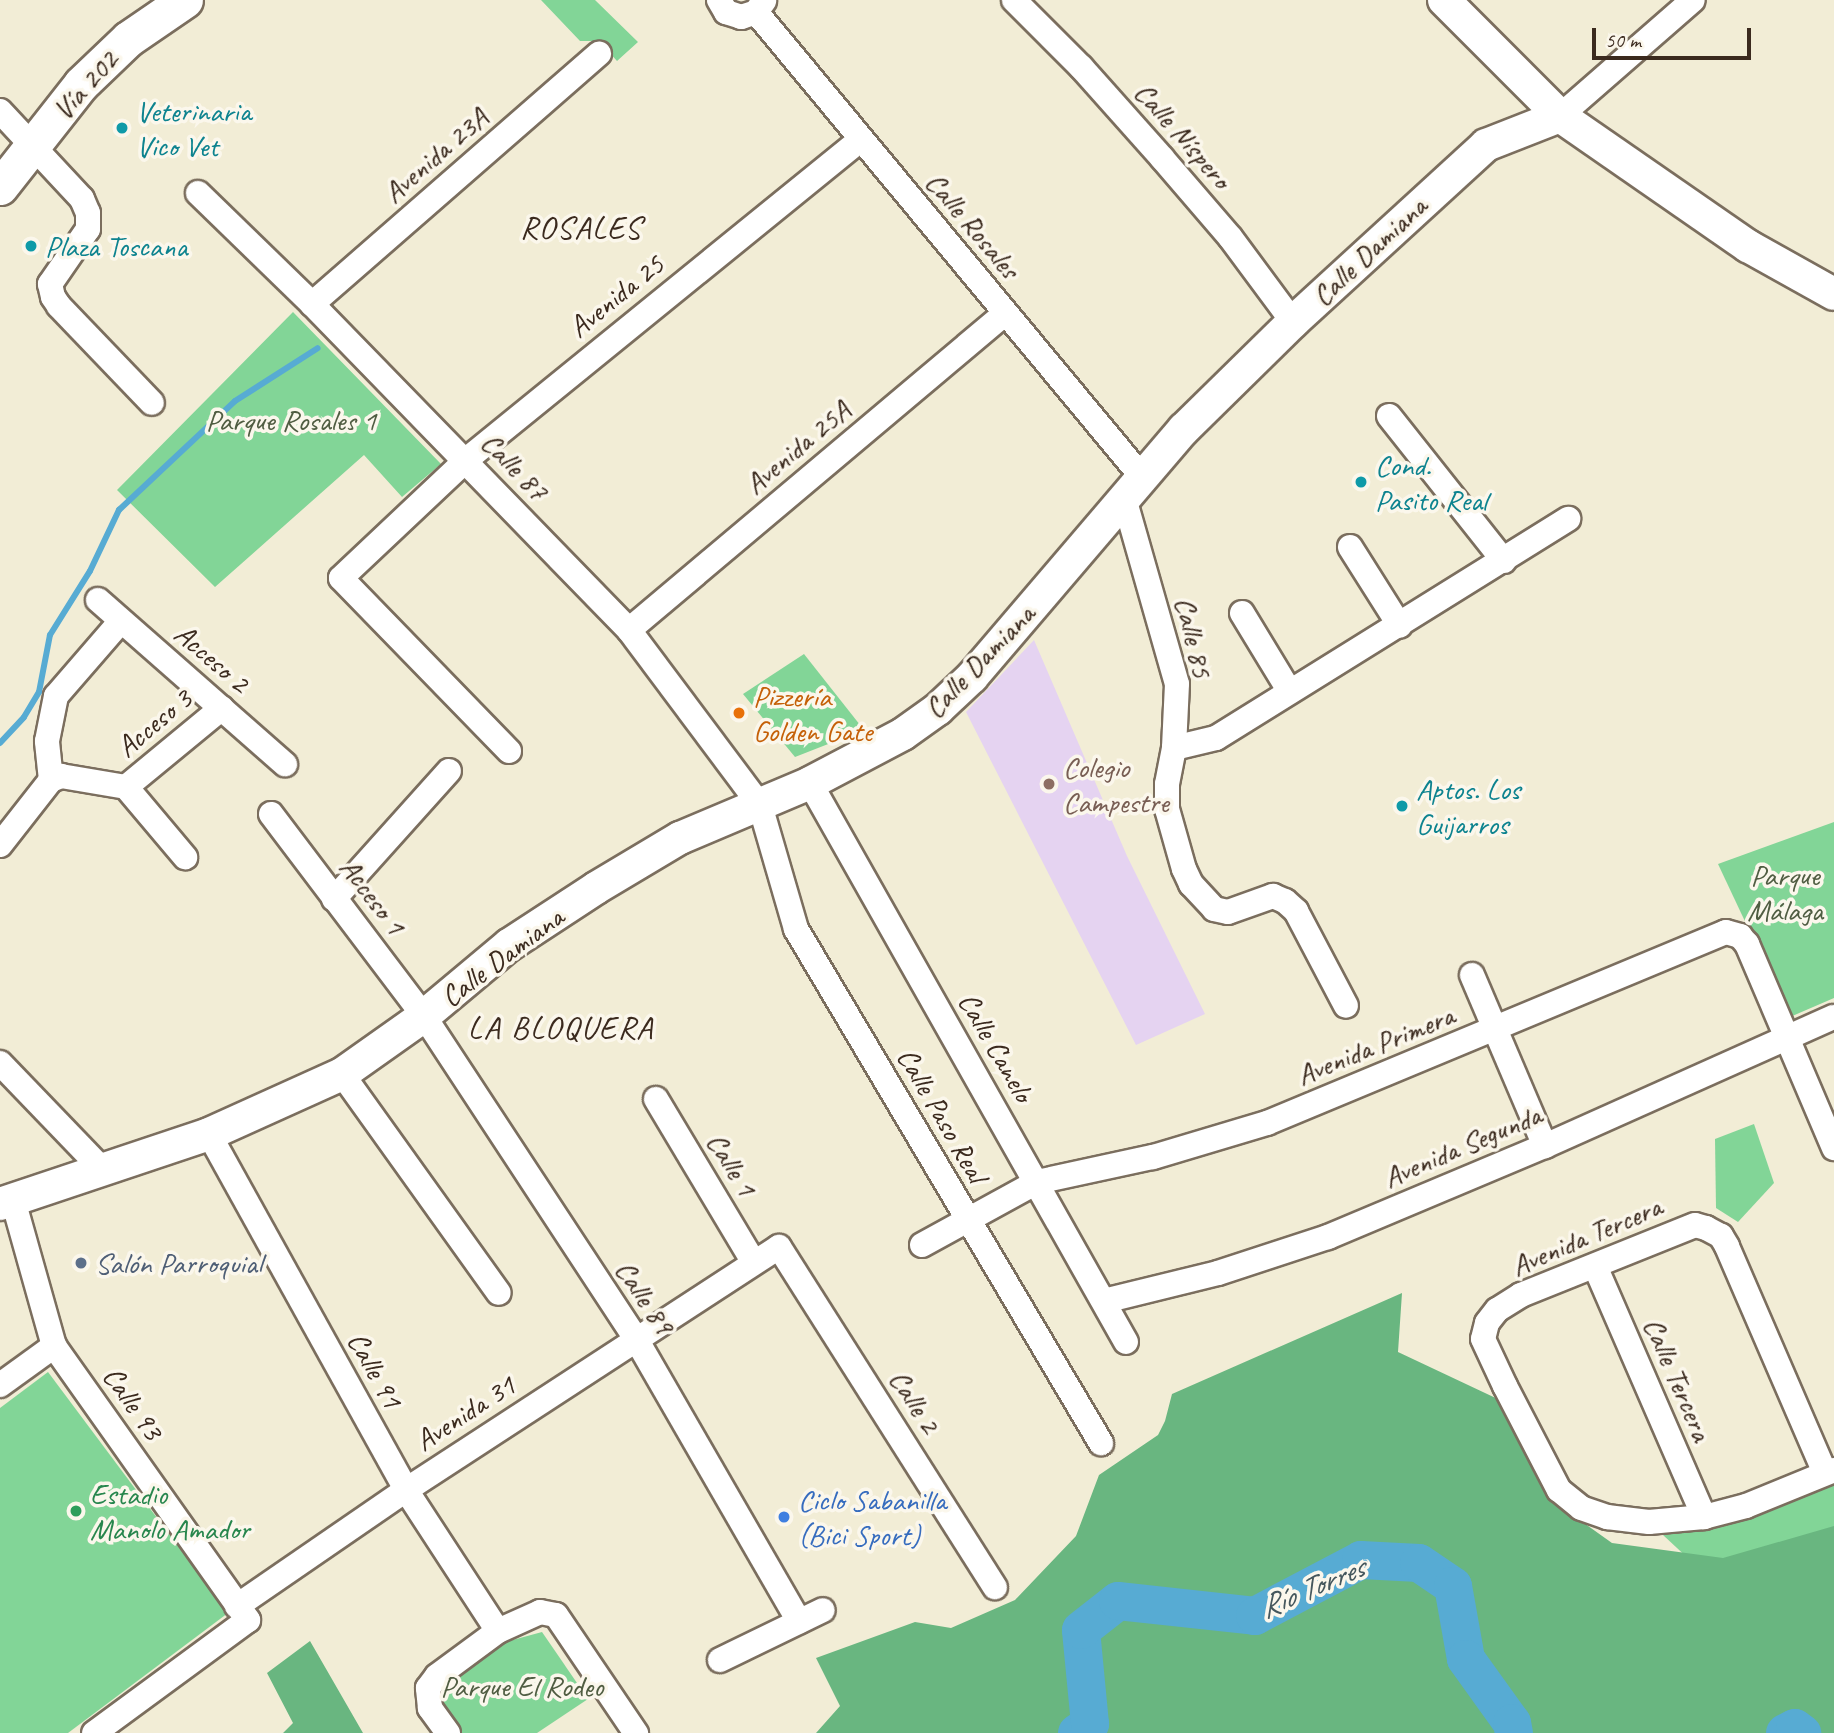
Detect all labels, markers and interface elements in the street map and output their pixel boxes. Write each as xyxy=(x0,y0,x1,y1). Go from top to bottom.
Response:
scale bar xyxy=(1596,14,1755,58)
text: 50 m xyxy=(1605,27,1641,53)
street label: Vía 202 xyxy=(44,43,126,127)
street label: Calle Níspero xyxy=(1127,74,1239,196)
place label: Veterinaria Vico Vet xyxy=(136,93,251,164)
street label: Avenida 23A xyxy=(375,100,495,210)
marker: Veterinaria Vico Vet xyxy=(114,120,130,136)
street label: Calle Rosales xyxy=(918,164,1028,286)
street label: Calle Damiana xyxy=(1303,188,1435,314)
district label: ROSALES xyxy=(521,209,641,247)
place label: Plaza Toscana xyxy=(45,228,186,264)
marker: Plaza Toscana xyxy=(23,238,39,254)
street label: Avenida 25 xyxy=(561,247,671,345)
street label: Avenida 25A xyxy=(737,392,857,502)
park label: Parque Rosales 1 xyxy=(206,402,376,438)
street label: Calle 87 xyxy=(474,424,556,508)
place label: Cond. Pasito Real xyxy=(1375,447,1487,518)
marker: Cond. Pasito Real xyxy=(1353,474,1369,490)
street label: Calle 85 xyxy=(1167,593,1221,681)
street label: Calle Damiana xyxy=(915,596,1043,726)
street label: Acceso 2 xyxy=(167,616,257,700)
place label: Pizzería Golden Gate xyxy=(753,678,873,748)
street label: Acceso 3 xyxy=(109,681,199,765)
marker: Pizzería Golden Gate xyxy=(731,705,747,721)
place label: Colegio Campestre xyxy=(1063,749,1169,820)
place label: Aptos. Los Guijarros xyxy=(1416,771,1520,842)
marker: Colegio Campestre xyxy=(1041,776,1057,792)
marker: Aptos. Los Guijarros xyxy=(1394,798,1410,814)
street label: Acceso 1 xyxy=(332,850,414,942)
park label: Parque Málaga xyxy=(1747,857,1823,928)
street label: Calle Damiana xyxy=(433,899,571,1015)
street label: Calle Canelo xyxy=(950,986,1042,1108)
street label: Avenida Primera xyxy=(1291,997,1459,1093)
district label: LA BLOQUERA xyxy=(469,1009,653,1047)
street label: Calle Paso Real xyxy=(889,1041,995,1189)
street label: Avenida Segunda xyxy=(1378,1097,1546,1195)
street label: Calle 1 xyxy=(699,1126,765,1202)
street label: Avenida Tercera xyxy=(1505,1188,1667,1284)
place label: Salón Parroquial xyxy=(95,1245,262,1281)
street label: Calle 89 xyxy=(608,1253,682,1341)
marker: Salón Parroquial xyxy=(73,1255,89,1271)
street label: Calle Tercera xyxy=(1636,1312,1720,1446)
street label: Calle 91 xyxy=(340,1326,410,1414)
street label: Calle 93 xyxy=(95,1359,171,1447)
street label: Calle 2 xyxy=(882,1363,948,1439)
street label: Avenida 31 xyxy=(408,1367,522,1459)
place label: Estadio Manolo Amador xyxy=(90,1476,250,1546)
place label: Ciclo Sabanilla (Bici Sport) xyxy=(798,1482,946,1552)
marker: Estadio Manolo Amador xyxy=(68,1503,84,1519)
marker: Ciclo Sabanilla (Bici Sport) xyxy=(776,1509,792,1525)
water label: Río Torres xyxy=(1254,1549,1370,1627)
park label: Parque El Rodeo xyxy=(441,1668,603,1704)

